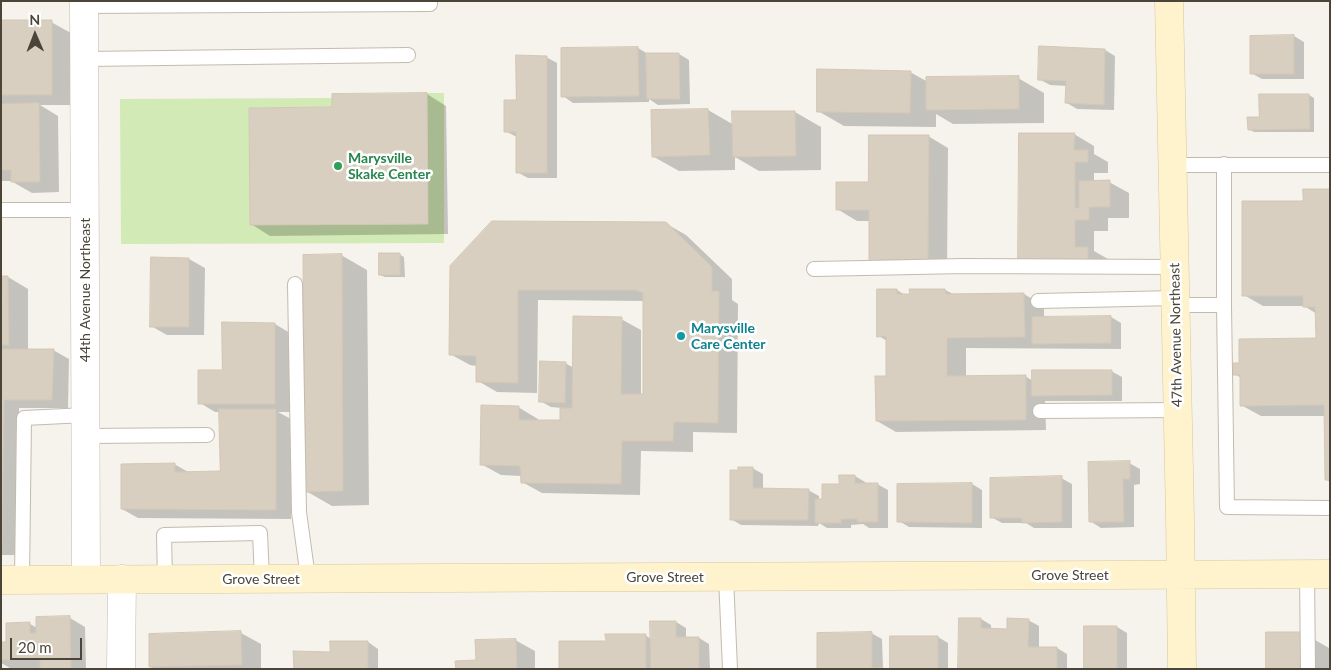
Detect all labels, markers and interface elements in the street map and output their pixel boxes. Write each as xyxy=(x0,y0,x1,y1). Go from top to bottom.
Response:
north arrow xyxy=(10,10,60,60)
text: N xyxy=(29,11,40,28)
place label: Marysville Skake Center xyxy=(348,150,430,182)
marker: Marysville Skake Center xyxy=(332,160,344,172)
street label: 44th Avenue Northeast xyxy=(77,218,93,362)
street label: 47th Avenue Northeast xyxy=(1166,263,1186,407)
place label: Marysville Care Center xyxy=(691,320,766,352)
marker: Marysville Care Center xyxy=(675,330,687,342)
street label: Grove Street xyxy=(1031,567,1109,583)
street label: Grove Street xyxy=(626,569,704,585)
street label: Grove Street xyxy=(222,571,300,587)
scale bar xyxy=(12,628,85,660)
text: 20 m xyxy=(18,638,52,656)

